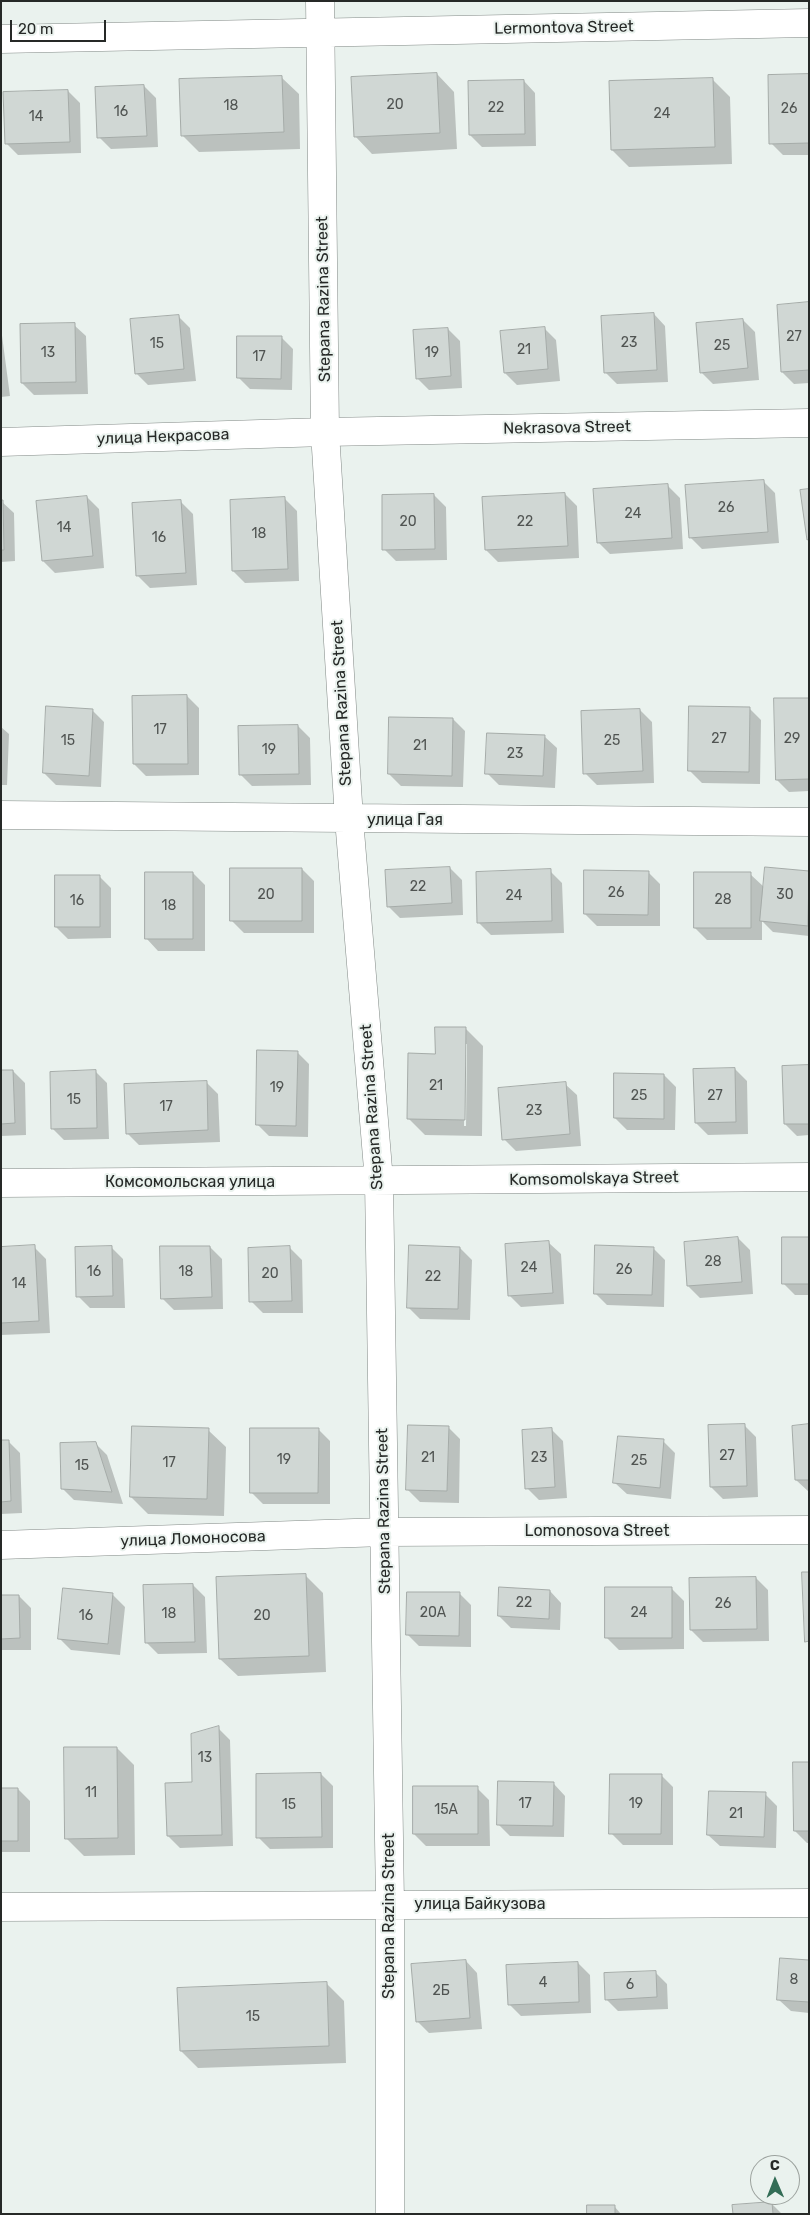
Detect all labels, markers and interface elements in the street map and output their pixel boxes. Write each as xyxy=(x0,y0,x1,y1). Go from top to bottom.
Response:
scale bar xyxy=(12,10,109,42)
street label: Lermontova Street xyxy=(494,17,634,39)
text: 20 m xyxy=(18,20,53,38)
house number: 20 xyxy=(386,97,404,113)
house number: 18 xyxy=(224,98,238,114)
house number: 22 xyxy=(488,100,504,116)
house number: 26 xyxy=(781,101,797,117)
house number: 16 xyxy=(114,104,128,120)
house number: 24 xyxy=(654,106,670,122)
house number: 14 xyxy=(29,109,43,125)
street label: Stepana Razina Street xyxy=(313,216,335,382)
house number: 27 xyxy=(786,329,802,345)
house number: 23 xyxy=(621,335,637,351)
house number: 15 xyxy=(150,336,164,352)
house number: 25 xyxy=(714,338,730,354)
house number: 21 xyxy=(517,342,531,358)
house number: 13 xyxy=(41,345,55,361)
house number: 19 xyxy=(425,345,439,361)
house number: 17 xyxy=(252,349,266,365)
street label: Nekrasova Street xyxy=(503,417,631,439)
street label: улица Некрасова xyxy=(96,425,230,449)
house number: 26 xyxy=(718,500,734,516)
house number: 24 xyxy=(625,506,641,522)
house number: 20 xyxy=(399,514,417,530)
house number: 22 xyxy=(517,514,533,530)
house number: 14 xyxy=(57,520,71,536)
house number: 18 xyxy=(252,526,266,542)
house number: 16 xyxy=(152,530,166,546)
street label: Stepana Razina Street xyxy=(328,620,356,786)
house number: 17 xyxy=(153,722,167,738)
house number: 27 xyxy=(711,731,727,747)
house number: 29 xyxy=(784,731,800,747)
house number: 15 xyxy=(61,733,75,749)
house number: 25 xyxy=(604,733,620,749)
house number: 21 xyxy=(413,738,427,754)
house number: 19 xyxy=(262,742,276,758)
house number: 23 xyxy=(507,746,523,762)
street label: улица Гая xyxy=(367,810,443,830)
house number: 22 xyxy=(410,879,426,895)
house number: 26 xyxy=(608,885,624,901)
house number: 20 xyxy=(257,887,275,903)
house number: 30 xyxy=(776,887,794,903)
house number: 24 xyxy=(506,888,522,904)
house number: 28 xyxy=(714,892,732,908)
house number: 16 xyxy=(70,893,84,909)
house number: 18 xyxy=(162,898,176,914)
street label: Stepana Razina Street xyxy=(357,1024,387,1190)
house number: 21 xyxy=(429,1078,443,1094)
house number: 19 xyxy=(270,1080,284,1096)
house number: 25 xyxy=(631,1088,647,1104)
house number: 27 xyxy=(707,1088,723,1104)
house number: 15 xyxy=(67,1092,81,1108)
house number: 17 xyxy=(159,1099,173,1115)
house number: 23 xyxy=(526,1103,542,1119)
street label: Komsomolskaya Street xyxy=(509,1168,679,1190)
street label: Комсомольская улица xyxy=(105,1172,275,1192)
house number: 28 xyxy=(704,1254,722,1270)
house number: 24 xyxy=(521,1260,537,1276)
house number: 26 xyxy=(616,1262,632,1278)
house number: 16 xyxy=(87,1264,101,1280)
house number: 18 xyxy=(179,1264,193,1280)
house number: 20 xyxy=(261,1266,279,1282)
house number: 22 xyxy=(425,1269,441,1285)
house number: 14 xyxy=(12,1276,26,1292)
street label: Stepana Razina Street xyxy=(373,1428,395,1594)
house number: 27 xyxy=(719,1448,735,1464)
house number: 21 xyxy=(421,1450,435,1466)
house number: 23 xyxy=(531,1450,547,1466)
house number: 19 xyxy=(277,1452,291,1468)
house number: 25 xyxy=(631,1453,647,1469)
house number: 17 xyxy=(162,1455,176,1471)
house number: 15 xyxy=(75,1458,89,1474)
street label: Lomonosova Street xyxy=(525,1521,669,1541)
street label: улица Ломоносова xyxy=(120,1527,266,1551)
house number: 22 xyxy=(516,1595,532,1611)
house number: 26 xyxy=(715,1596,731,1612)
house number: 20А xyxy=(420,1605,446,1621)
house number: 24 xyxy=(631,1605,647,1621)
house number: 18 xyxy=(162,1606,176,1622)
house number: 16 xyxy=(79,1608,93,1624)
house number: 20 xyxy=(253,1608,271,1624)
house number: 13 xyxy=(198,1750,212,1766)
house number: 11 xyxy=(85,1785,97,1801)
house number: 17 xyxy=(518,1796,532,1812)
house number: 19 xyxy=(629,1796,643,1812)
house number: 15 xyxy=(282,1797,296,1813)
house number: 15А xyxy=(434,1802,458,1818)
house number: 21 xyxy=(729,1806,743,1822)
street label: Stepana Razina Street xyxy=(379,1833,399,1999)
street label: улица Байкузова xyxy=(414,1894,546,1914)
house number: 8 xyxy=(790,1972,798,1988)
house number: 4 xyxy=(539,1975,547,1991)
house number: 6 xyxy=(626,1977,634,1993)
house number: 2Б xyxy=(432,1983,450,1999)
house number: 15 xyxy=(246,2009,260,2025)
north arrow xyxy=(750,2155,800,2205)
text: С xyxy=(770,2157,780,2174)

